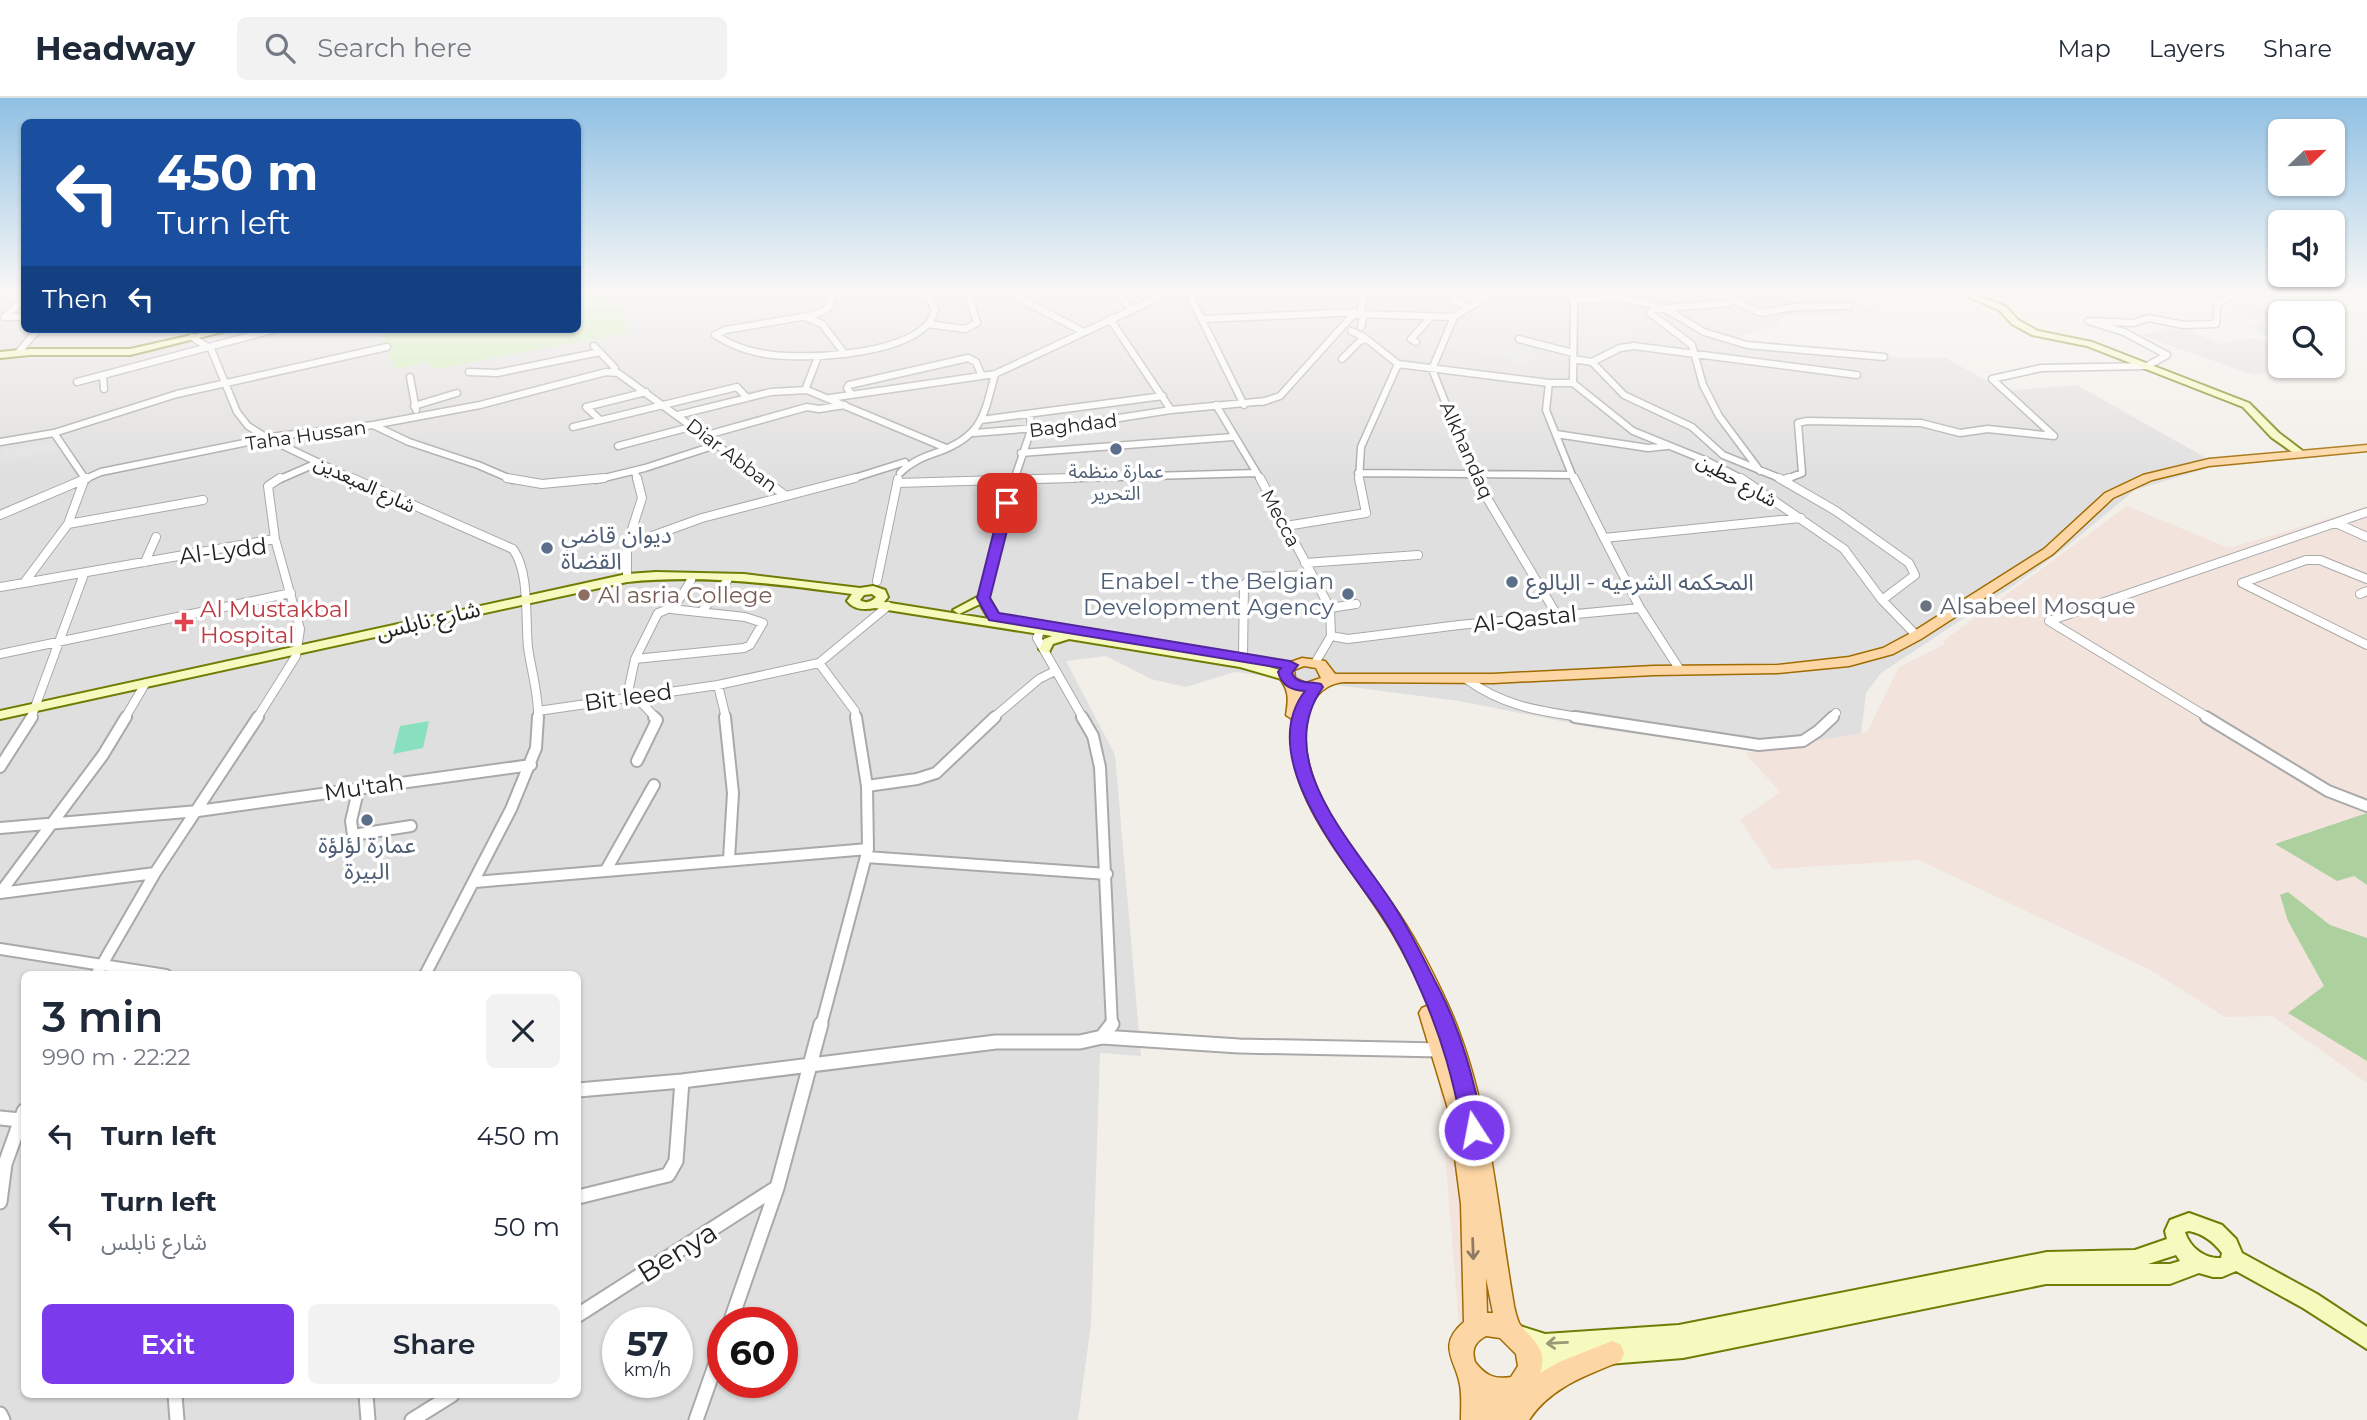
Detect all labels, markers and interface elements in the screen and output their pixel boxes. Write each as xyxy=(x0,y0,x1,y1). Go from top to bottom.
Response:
search box xyxy=(237,17,727,80)
text: Headway xyxy=(35,28,195,68)
icon: search xyxy=(261,29,299,67)
text: Search here xyxy=(317,32,472,64)
text: Map xyxy=(2057,34,2111,63)
text: Layers xyxy=(2149,34,2225,63)
text: Share xyxy=(2263,34,2332,63)
north arrow xyxy=(2268,119,2345,196)
map controls xyxy=(2268,119,2345,378)
text: 450 m xyxy=(157,143,318,202)
icon: left xyxy=(42,147,133,238)
text: Turn left xyxy=(157,203,291,242)
button: sound xyxy=(2268,210,2345,287)
icon: left xyxy=(122,280,160,318)
text: Then xyxy=(42,283,108,315)
button: search xyxy=(2268,301,2345,378)
street label: Alkhandaq xyxy=(1435,398,1498,502)
street label: Baghdad xyxy=(1028,409,1118,442)
street label: Diar Abban xyxy=(682,414,782,497)
street label: Taha Hussan xyxy=(244,416,368,455)
marker: عمارة منظمة التحرير xyxy=(1108,441,1124,457)
street label: شارع حطين xyxy=(1692,449,1781,513)
street label: شارع المبعدين xyxy=(310,451,419,520)
place label: عمارة منظمة التحرير xyxy=(1068,460,1164,505)
pin xyxy=(977,473,1037,533)
icon: arrive xyxy=(988,484,1026,522)
street label: Mecca xyxy=(1256,485,1305,551)
place label: ديوان قاضي القضاة xyxy=(561,521,672,575)
street label: Al-Lydd xyxy=(177,532,269,570)
marker: ديوان قاضي القضاة xyxy=(539,540,555,556)
place label: Enabel - the Belgian Development Agency xyxy=(1083,567,1335,621)
place label: المحكمه الشرعيه - البالوع xyxy=(1526,568,1754,599)
marker: المحكمه الشرعيه - البالوع xyxy=(1504,574,1520,590)
place label: Al asria College xyxy=(598,581,772,609)
marker: Enabel - the Belgian Development Agency xyxy=(1340,586,1356,602)
marker: Al asria College xyxy=(576,587,592,603)
place label: Alsabeel Mosque xyxy=(1940,592,2136,620)
street label: شارع نابلس xyxy=(373,594,483,648)
place label: Al Mustakbal Hospital xyxy=(200,595,349,649)
marker: Alsabeel Mosque xyxy=(1918,598,1934,614)
street label: Al-Qastal xyxy=(1472,600,1578,638)
marker: Al Mustakbal Hospital xyxy=(174,612,194,632)
street label: Bit leed xyxy=(582,677,674,717)
street label: Mu'tah xyxy=(322,768,406,806)
marker: عمارة لؤلؤة البيرة xyxy=(359,812,375,828)
place label: عمارة لؤلؤة البيرة xyxy=(318,831,416,885)
text: 3 min xyxy=(42,991,163,1043)
button: close xyxy=(486,994,560,1068)
text: 990 m · 22:22 xyxy=(42,1043,191,1071)
position arrow xyxy=(1437,1093,1511,1167)
icon: left xyxy=(42,1117,80,1155)
text: Turn left xyxy=(101,1120,217,1152)
text: 450 m xyxy=(477,1120,560,1152)
text: Turn left xyxy=(101,1186,217,1218)
icon: left xyxy=(42,1208,80,1246)
text: 50 m xyxy=(494,1211,560,1243)
street label: Benya xyxy=(631,1214,723,1290)
text: شارع نابلس xyxy=(101,1228,207,1256)
one-way arrow xyxy=(1467,1237,1480,1260)
button: Exit xyxy=(42,1304,294,1384)
button: Share xyxy=(308,1304,560,1384)
speed limit sign: 60 xyxy=(707,1307,798,1398)
text: 57 xyxy=(626,1322,669,1365)
one-way arrow xyxy=(1546,1337,1569,1350)
text: km/h xyxy=(623,1359,672,1381)

